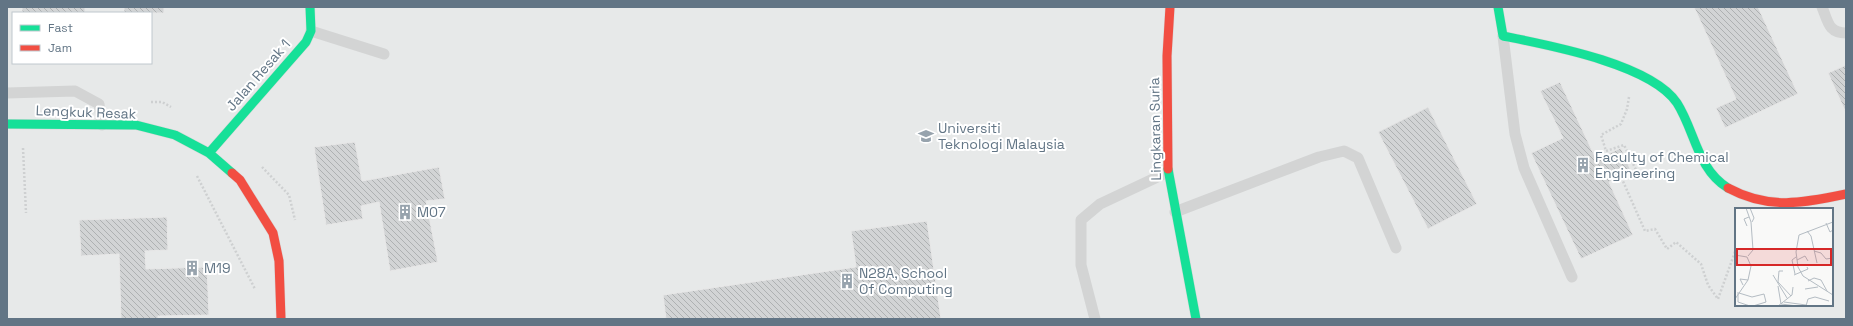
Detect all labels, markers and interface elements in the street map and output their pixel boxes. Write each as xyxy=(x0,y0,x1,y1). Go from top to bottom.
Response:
legend xyxy=(12,12,152,64)
text: Fast xyxy=(48,20,73,36)
street label: Jalan Resak 1 xyxy=(222,35,294,115)
text: Jam xyxy=(48,40,72,56)
street label: Lingkaran Suria xyxy=(1145,77,1165,181)
street label: Lengkuk Resak xyxy=(35,101,137,123)
place label: Universiti Teknologi Malaysia xyxy=(938,119,1065,153)
school or university icon: Universiti Teknologi Malaysia xyxy=(917,127,935,145)
place label: Faculty of Chemical Engineering xyxy=(1595,148,1729,182)
building icon: Faculty of Chemical Engineering xyxy=(1574,156,1592,174)
building icon: M07 xyxy=(396,203,414,221)
place label: M07 xyxy=(417,203,446,221)
inset map xyxy=(1735,208,1833,306)
building icon: M19 xyxy=(183,259,201,277)
place label: M19 xyxy=(204,259,231,277)
place label: N28A, School Of Computing xyxy=(859,264,953,298)
building icon: N28A, School Of Computing xyxy=(838,272,856,290)

